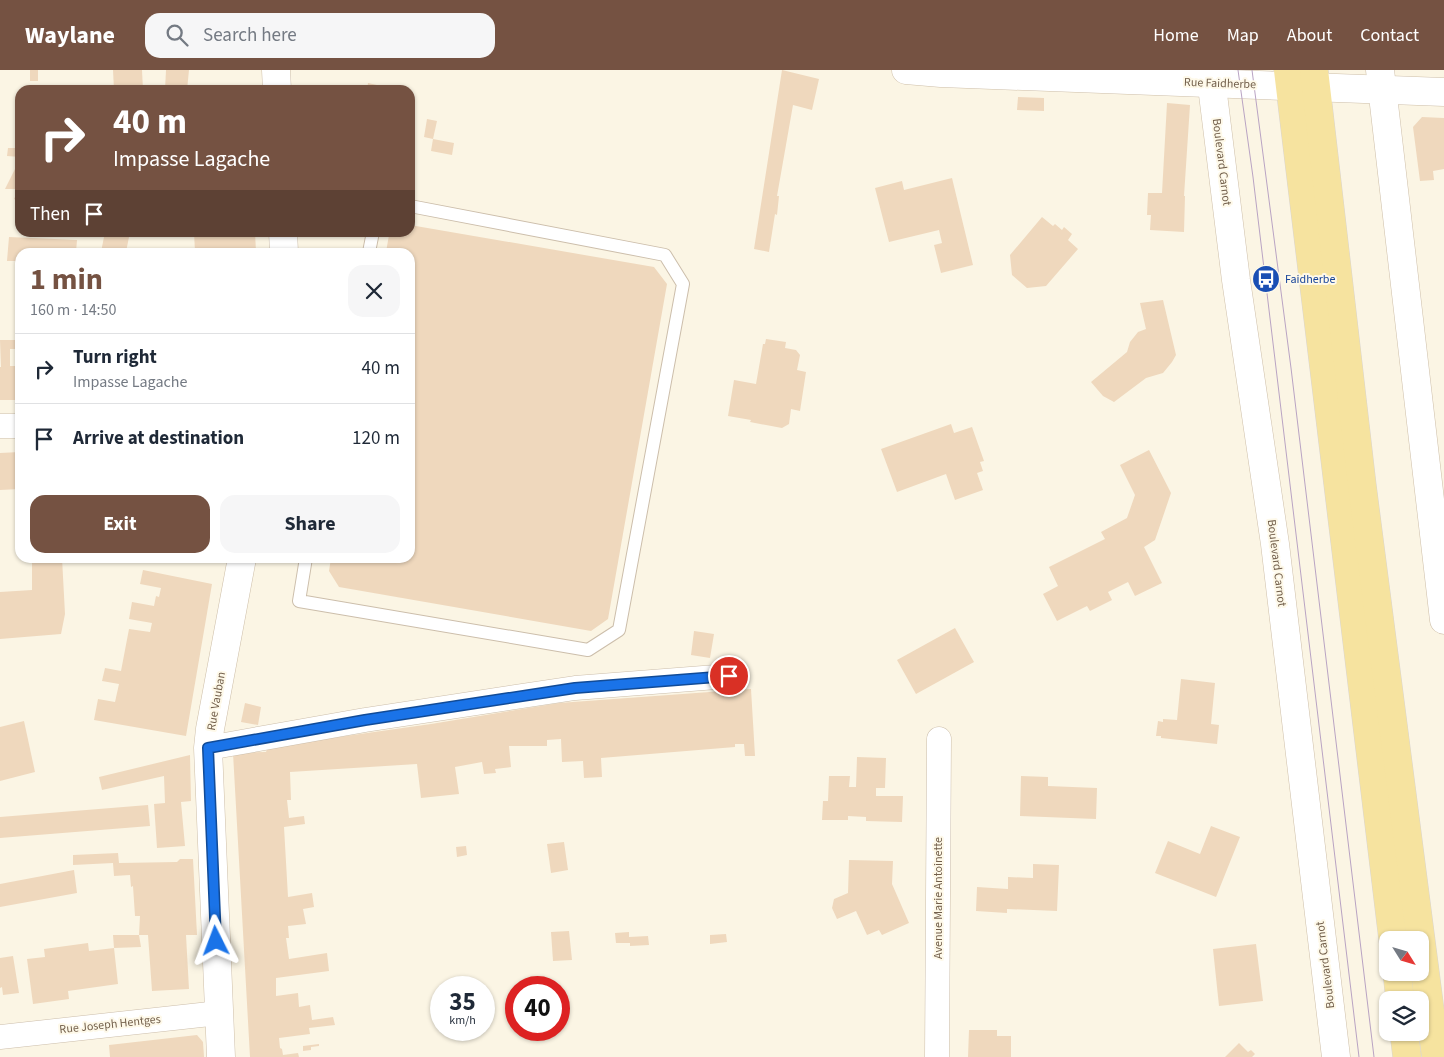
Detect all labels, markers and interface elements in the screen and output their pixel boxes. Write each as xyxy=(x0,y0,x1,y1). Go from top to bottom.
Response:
search box xyxy=(145,13,495,58)
text: Waylane xyxy=(25,18,115,53)
icon: search xyxy=(163,21,191,49)
text: Search here xyxy=(203,22,297,49)
text: Home xyxy=(1153,23,1199,48)
text: Map xyxy=(1227,23,1259,48)
text: About xyxy=(1287,23,1332,48)
text: Contact xyxy=(1360,23,1419,48)
street label: Rue Faidherbe xyxy=(1184,74,1256,93)
text: 40 m xyxy=(113,97,187,147)
icon: right xyxy=(30,105,95,170)
street label: Boulevard Carnot xyxy=(1208,118,1235,207)
text: Impasse Lagache xyxy=(113,143,270,175)
icon: arrive xyxy=(80,200,108,228)
text: Then xyxy=(30,201,70,228)
text: 1 min xyxy=(30,258,103,301)
bus stop icon: Faidherbe xyxy=(1251,264,1281,294)
button: close xyxy=(348,265,400,317)
place label: Faidherbe xyxy=(1285,271,1335,288)
text: 160 m · 14:50 xyxy=(30,299,117,321)
text: Turn right xyxy=(73,344,157,371)
icon: right xyxy=(30,355,58,383)
text: 40 m xyxy=(362,355,400,382)
text: Impasse Lagache xyxy=(73,371,187,393)
icon: arrive xyxy=(30,425,58,453)
text: Arrive at destination xyxy=(73,425,244,452)
text: 120 m xyxy=(352,425,400,452)
button: Exit xyxy=(30,495,210,553)
button: Share xyxy=(220,495,400,553)
street label: Boulevard Carnot xyxy=(1263,519,1290,608)
pin xyxy=(708,655,750,697)
icon: arrive xyxy=(715,662,743,690)
street label: Rue Vauban xyxy=(203,670,230,732)
street label: Avenue Marie Antoinette xyxy=(930,837,947,959)
position arrow xyxy=(189,914,241,966)
street label: Boulevard Carnot xyxy=(1312,920,1339,1009)
north arrow xyxy=(1379,931,1429,981)
map controls xyxy=(1379,931,1429,1041)
speed limit sign: 40 xyxy=(505,976,570,1041)
text: 35 xyxy=(449,984,476,1020)
button: layers xyxy=(1379,991,1429,1041)
street label: Rue Joseph Hentges xyxy=(59,1011,161,1038)
text: km/h xyxy=(449,1012,476,1029)

